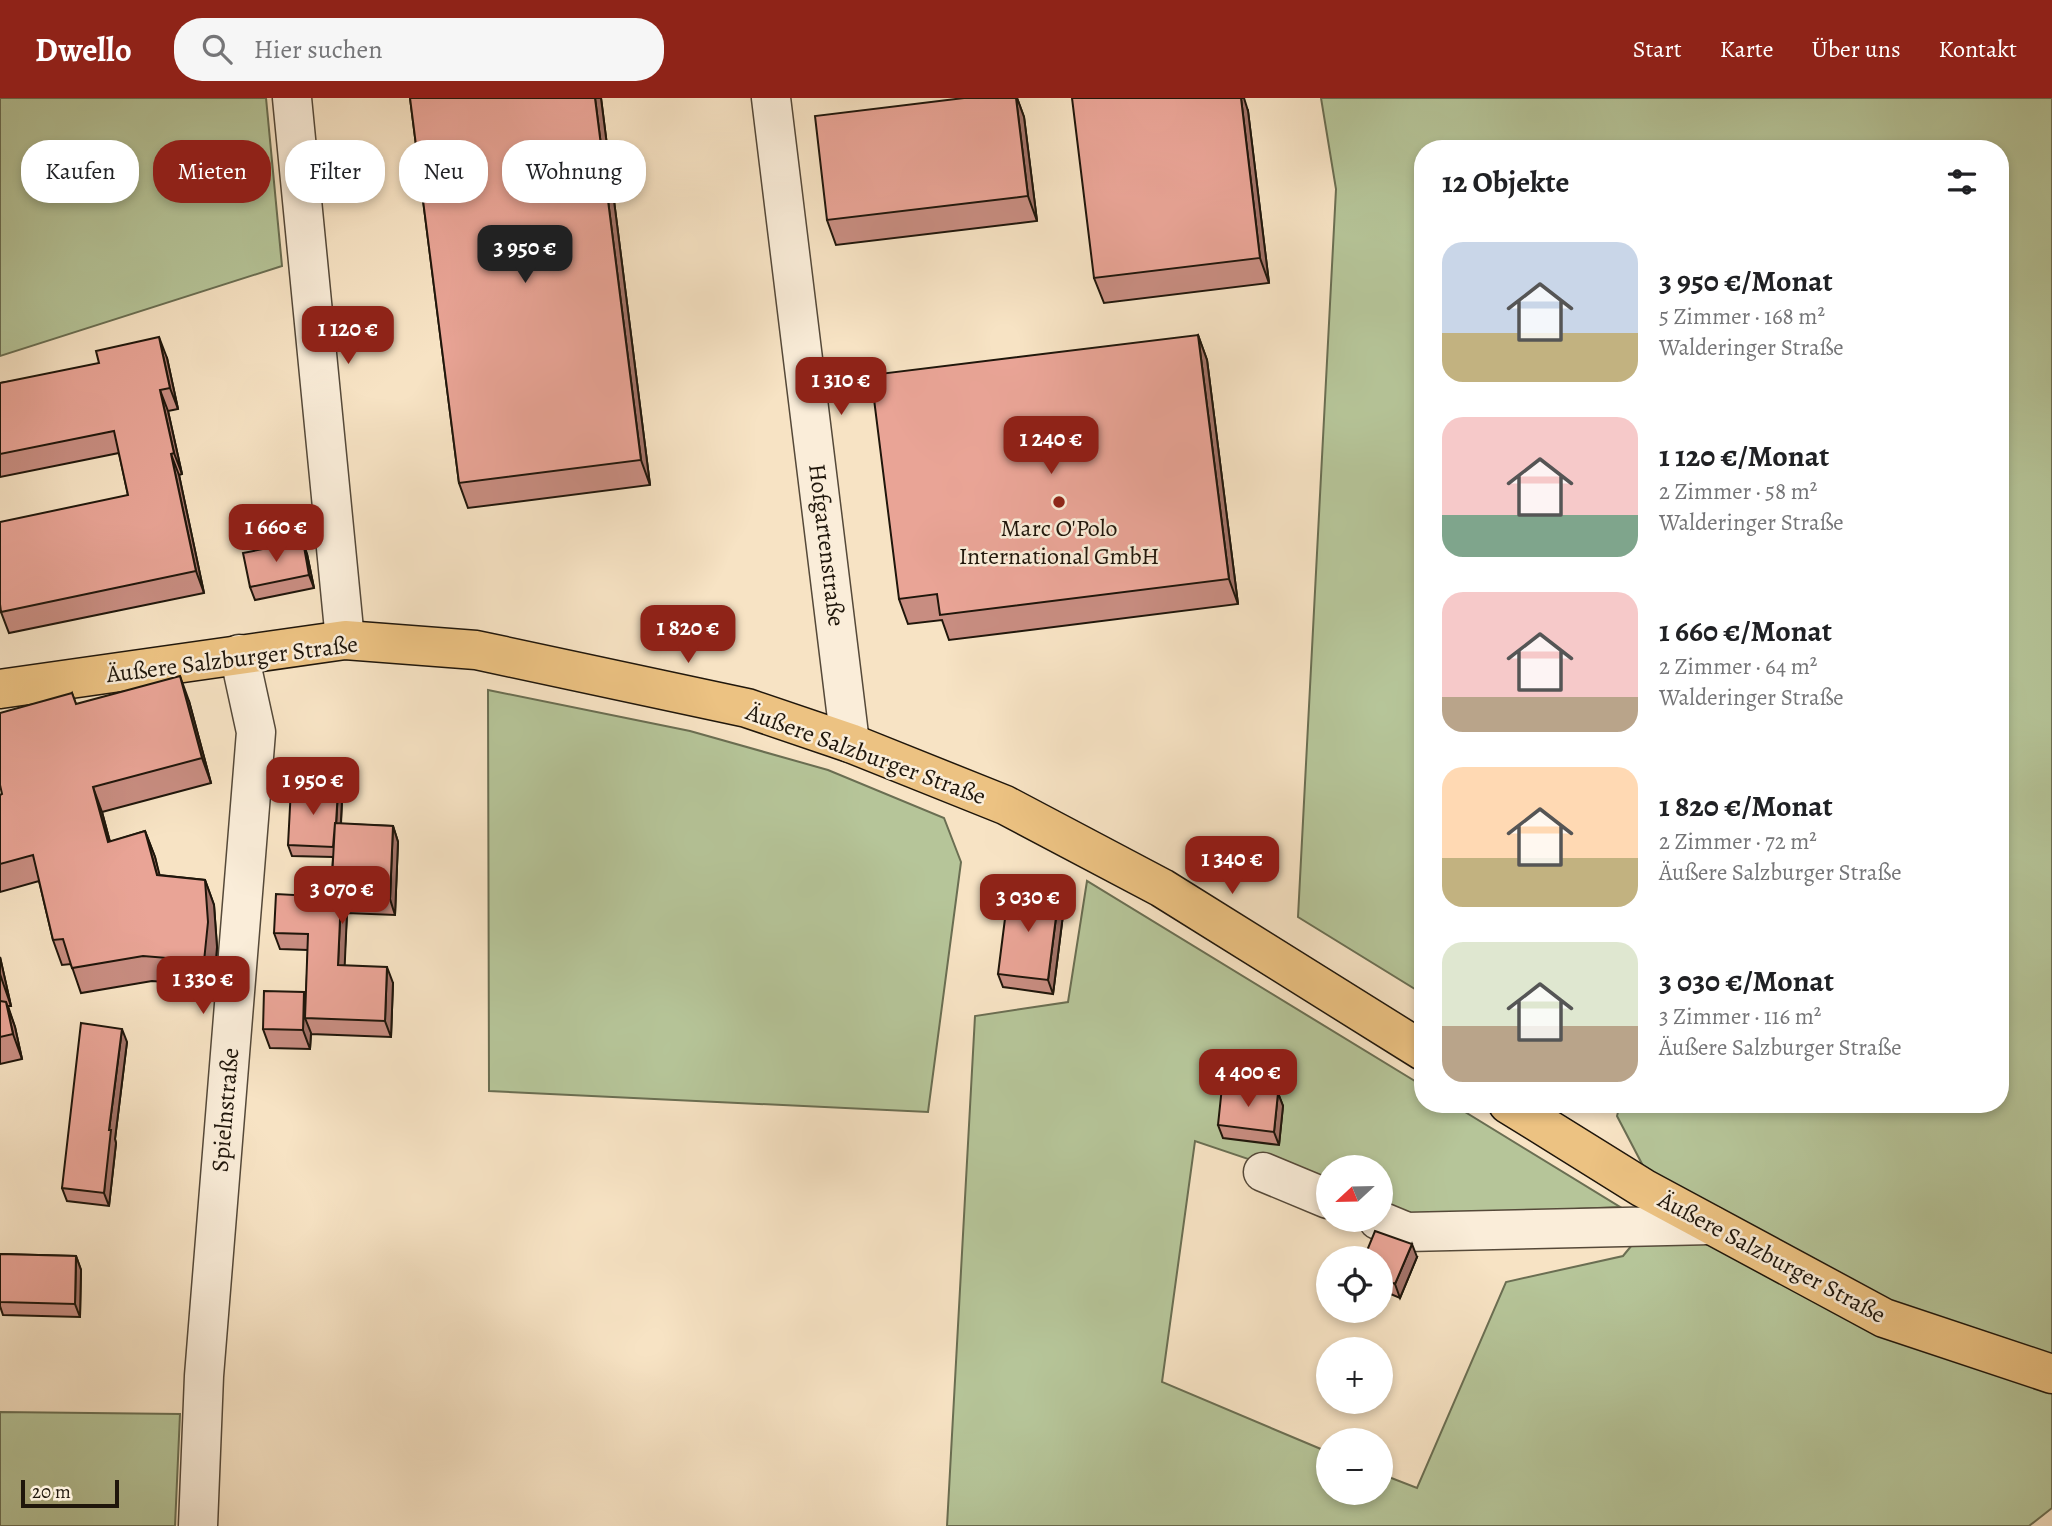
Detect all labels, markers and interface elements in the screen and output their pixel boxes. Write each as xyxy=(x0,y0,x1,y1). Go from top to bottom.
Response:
search box xyxy=(174,18,664,81)
text: Dwello xyxy=(35,27,132,72)
icon: search xyxy=(198,30,236,68)
text: Hier suchen xyxy=(254,32,383,67)
text: Start xyxy=(1633,33,1682,65)
text: Karte xyxy=(1720,33,1774,65)
text: Über uns xyxy=(1812,33,1901,65)
text: Kontakt xyxy=(1939,33,2017,65)
chip: Kaufen xyxy=(21,140,139,203)
chip: Mieten xyxy=(153,140,271,203)
chip: Filter xyxy=(285,140,385,203)
chip: Neu xyxy=(399,140,488,203)
chip: Wohnung xyxy=(502,140,646,203)
text: 12 Objekte xyxy=(1442,162,1569,202)
icon: filters xyxy=(1943,163,1981,201)
pin: 3 950 € xyxy=(460,226,590,285)
text: 3 950 € xyxy=(493,232,557,263)
text: 3 950 €/Monat xyxy=(1659,261,1833,301)
icon: home xyxy=(1498,270,1582,354)
text: 5 Zimmer · 168 m² xyxy=(1659,301,1825,332)
pin: 1 120 € xyxy=(283,306,413,366)
text: 1 120 € xyxy=(318,313,378,344)
text: Walderinger Straße xyxy=(1659,332,1844,363)
pin: 1 310 € xyxy=(776,358,906,417)
text: 1 310 € xyxy=(811,364,871,395)
pin: 1 240 € xyxy=(986,416,1116,476)
text: 1 240 € xyxy=(1020,423,1082,454)
text: 1 120 €/Monat xyxy=(1659,436,1829,476)
icon: home xyxy=(1498,445,1582,529)
street label: Hofgartenstraße xyxy=(801,462,853,628)
text: 2 Zimmer · 58 m² xyxy=(1659,476,1817,507)
marker: Marc O'Polo International GmbH xyxy=(1051,494,1067,510)
pin: 1 660 € xyxy=(211,504,341,564)
text: Walderinger Straße xyxy=(1659,507,1844,538)
text: 1 660 € xyxy=(245,511,307,542)
place label: Marc O'Polo International GmbH xyxy=(959,512,1159,572)
pin: 1 820 € xyxy=(623,606,753,665)
text: 1 660 €/Monat xyxy=(1659,611,1832,651)
text: 1 820 € xyxy=(656,612,720,643)
icon: home xyxy=(1498,620,1582,704)
street label: Äußere Salzburger Straße xyxy=(103,628,360,690)
text: 2 Zimmer · 64 m² xyxy=(1659,651,1817,682)
text: Walderinger Straße xyxy=(1659,682,1844,713)
street label: Äußere Salzburger Straße xyxy=(741,695,990,812)
pin: 1 950 € xyxy=(248,758,378,817)
text: 1 950 € xyxy=(282,764,344,795)
text: 1 820 €/Monat xyxy=(1659,786,1833,826)
icon: home xyxy=(1498,795,1582,879)
text: 2 Zimmer · 72 m² xyxy=(1659,826,1817,857)
pin: 1 340 € xyxy=(1167,836,1297,896)
text: 1 340 € xyxy=(1201,843,1263,874)
text: Äußere Salzburger Straße xyxy=(1659,857,1902,888)
pin: 3 070 € xyxy=(277,866,407,926)
text: 3 070 € xyxy=(310,873,374,904)
pin: 3 030 € xyxy=(963,874,1093,934)
text: 3 030 € xyxy=(996,881,1060,912)
pin: 1 330 € xyxy=(138,956,268,1016)
text: 3 030 €/Monat xyxy=(1659,961,1834,1001)
text: 1 330 € xyxy=(173,963,233,994)
icon: home xyxy=(1498,970,1582,1054)
text: 3 Zimmer · 116 m² xyxy=(1659,1001,1821,1032)
text: Äußere Salzburger Straße xyxy=(1659,1032,1902,1063)
street label: Spielnstraße xyxy=(204,1047,246,1173)
pin: 4 400 € xyxy=(1183,1049,1313,1109)
text: 4 400 € xyxy=(1215,1056,1281,1087)
north arrow xyxy=(1316,1155,1393,1232)
map controls xyxy=(1316,1155,1393,1505)
street label: Äußere Salzburger Straße xyxy=(1652,1183,1891,1331)
button: locate xyxy=(1316,1246,1393,1323)
button: + xyxy=(1316,1337,1393,1414)
button: − xyxy=(1316,1428,1393,1505)
scale bar xyxy=(21,1477,119,1509)
text: 20 m xyxy=(32,1479,71,1505)

